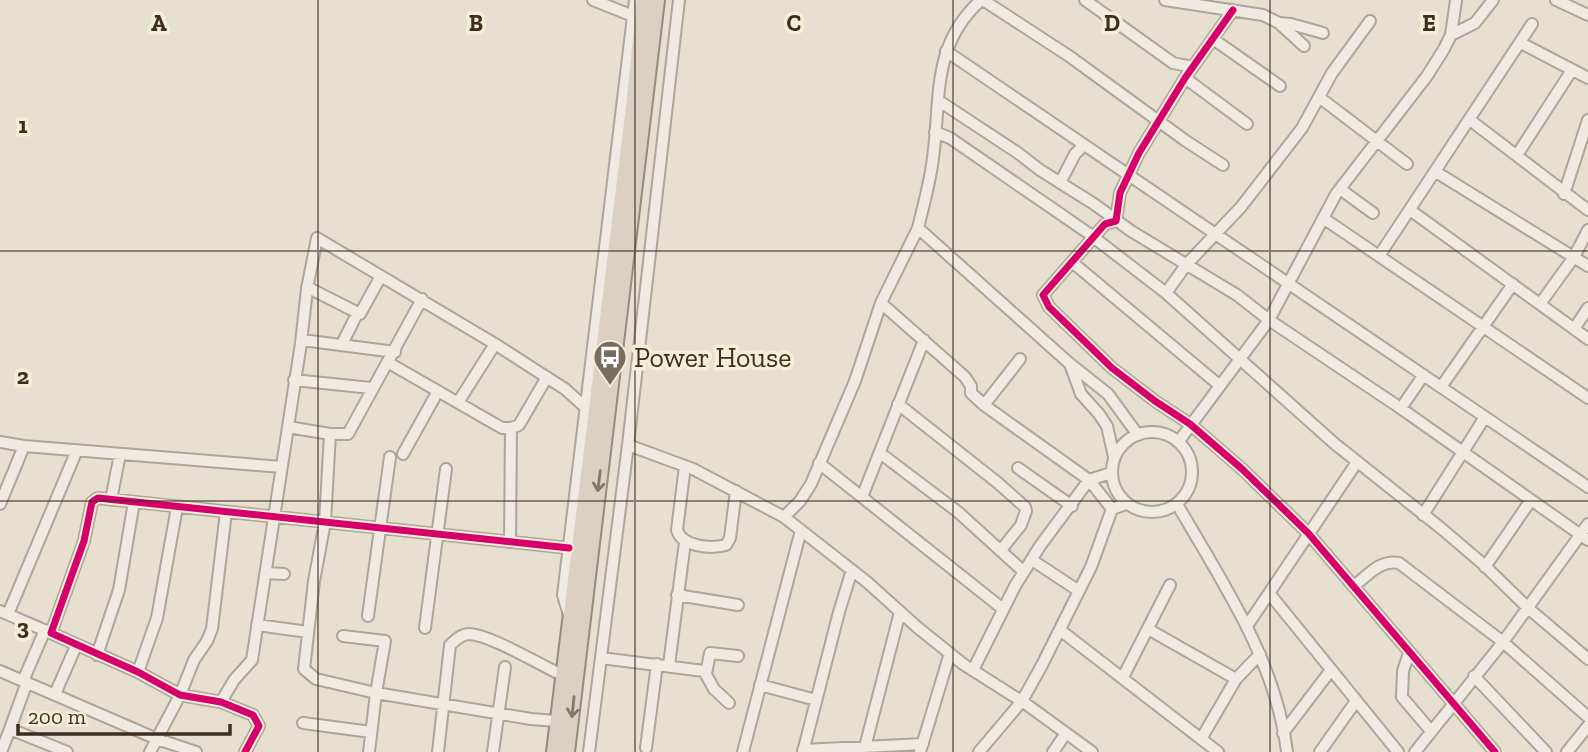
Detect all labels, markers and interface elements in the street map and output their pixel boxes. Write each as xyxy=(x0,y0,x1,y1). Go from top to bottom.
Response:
text: A xyxy=(151,9,167,37)
text: B xyxy=(469,9,483,37)
text: C xyxy=(787,9,801,37)
text: D xyxy=(1104,9,1120,37)
text: E xyxy=(1422,9,1436,37)
text: 1 xyxy=(18,111,28,139)
bus stop icon: Power House xyxy=(591,338,629,387)
place label: Power House xyxy=(634,341,792,374)
text: 2 xyxy=(17,362,29,390)
one-way arrow xyxy=(593,469,606,492)
text: 3 xyxy=(17,613,29,641)
scale bar xyxy=(18,692,229,736)
one-way arrow xyxy=(566,695,579,718)
text: 200 m xyxy=(28,704,86,729)

